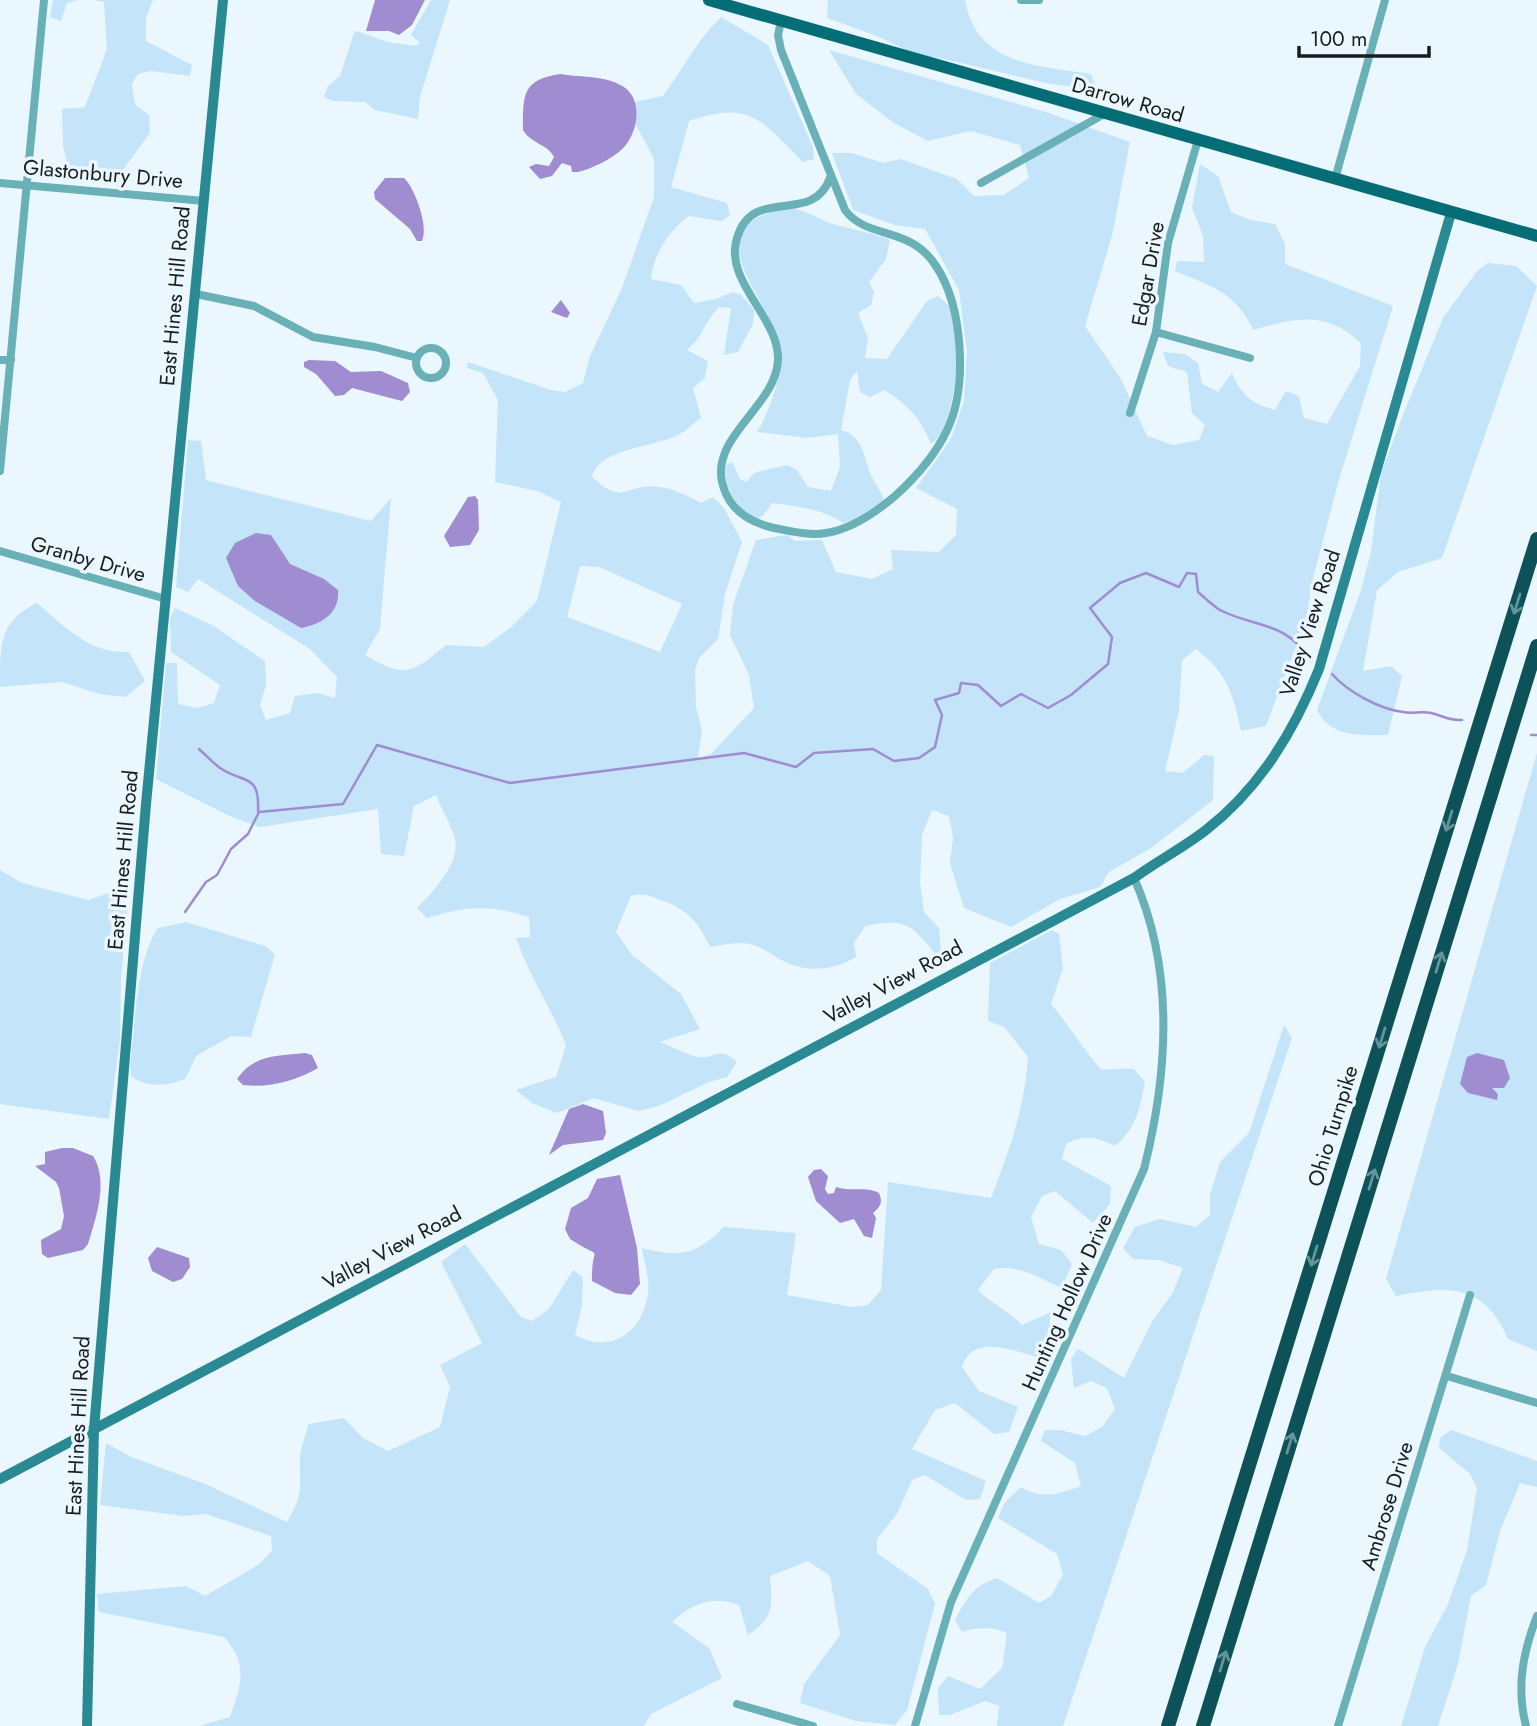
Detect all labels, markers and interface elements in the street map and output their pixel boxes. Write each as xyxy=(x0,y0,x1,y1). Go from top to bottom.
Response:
scale bar xyxy=(1299,14,1428,58)
text: 100 m xyxy=(1310,24,1367,54)
street label: Darrow Road xyxy=(1068,70,1188,130)
street label: Glastonbury Drive xyxy=(22,152,184,196)
street label: East Hines Hill Road xyxy=(152,205,198,387)
street label: Edgar Drive xyxy=(1124,219,1172,329)
street label: Granby Drive xyxy=(27,528,149,590)
street label: Valley View Road xyxy=(1272,545,1348,701)
one-way arrow xyxy=(1509,593,1522,615)
street label: East Hines Hill Road xyxy=(100,769,146,951)
one-way arrow xyxy=(1442,810,1455,832)
street label: Valley View Road xyxy=(818,933,968,1031)
one-way arrow xyxy=(1433,951,1446,973)
one-way arrow xyxy=(1374,1027,1387,1049)
street label: Ohio Turnpike xyxy=(1300,1062,1366,1190)
one-way arrow xyxy=(1366,1169,1379,1191)
street label: Valley View Road xyxy=(317,1199,467,1297)
street label: Hunting Hollow Drive xyxy=(1014,1208,1120,1396)
one-way arrow xyxy=(1307,1244,1320,1266)
street label: East Hines Hill Road xyxy=(58,1335,98,1517)
one-way arrow xyxy=(1285,1433,1297,1455)
street label: Ambrose Drive xyxy=(1353,1438,1421,1574)
one-way arrow xyxy=(1217,1650,1230,1672)

